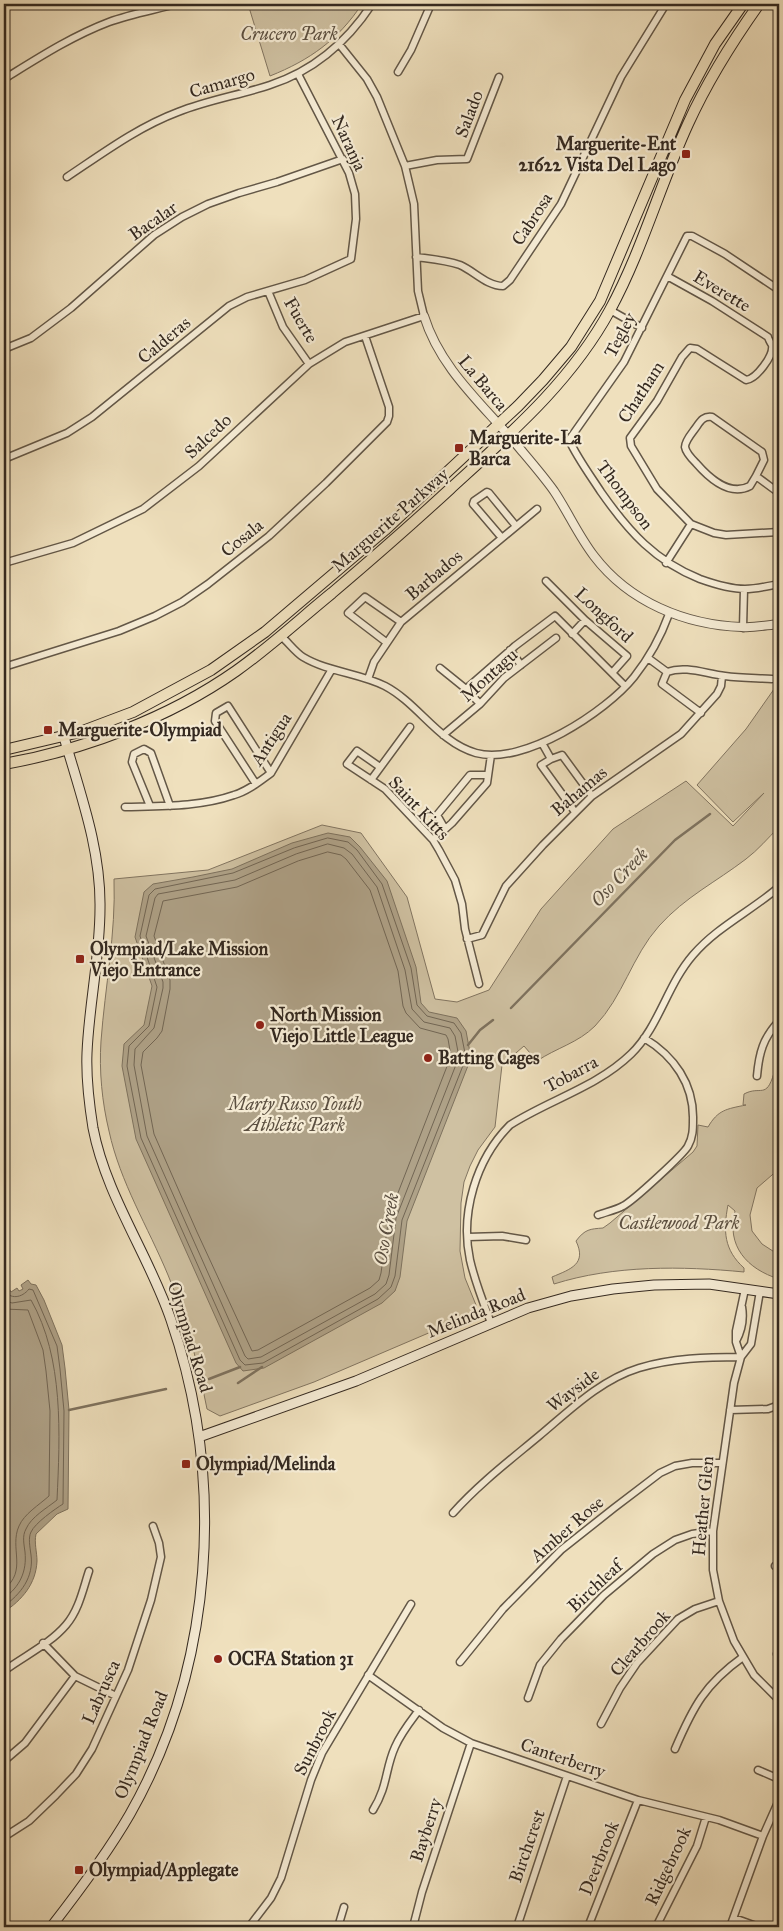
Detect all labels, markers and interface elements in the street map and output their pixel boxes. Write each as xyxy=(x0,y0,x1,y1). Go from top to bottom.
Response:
park label: Crucero Park xyxy=(240,23,338,45)
street label: Camargo xyxy=(187,63,257,104)
street label: Salado xyxy=(450,87,488,141)
street label: Naranja xyxy=(327,112,372,175)
place label: Marguerite-Ent 21622 Vista Del Lago xyxy=(518,133,677,177)
marker: Marguerite-Ent 21622 Vista Del Lago xyxy=(680,148,692,160)
street label: Cabrosa xyxy=(507,188,557,250)
street label: Bacalar xyxy=(125,196,182,245)
street label: Everette xyxy=(689,265,755,317)
street label: Fuerte xyxy=(279,293,323,347)
street label: Tegley xyxy=(599,308,642,362)
street label: Calderas xyxy=(133,312,195,368)
street label: La Barca xyxy=(453,351,513,416)
street label: Chatham xyxy=(613,357,669,427)
street label: Salcedo xyxy=(180,409,236,463)
place label: Marguerite-La Barca xyxy=(469,427,582,470)
marker: Marguerite-La Barca xyxy=(453,442,465,454)
street label: Thompson xyxy=(592,456,658,534)
street label: Marguerite Parkway xyxy=(327,463,454,578)
street label: Cosala xyxy=(216,514,268,562)
street label: Barbados xyxy=(401,545,467,605)
street label: Longford xyxy=(570,583,638,648)
street label: Montagu xyxy=(456,643,523,707)
street label: Antigua xyxy=(245,708,297,771)
place label: Marguerite-Olympiad xyxy=(58,719,223,742)
marker: Marguerite-Olympiad xyxy=(42,724,54,736)
street label: Bahamas xyxy=(546,761,612,821)
street label: Saint Kitts xyxy=(384,771,454,845)
water label: Oso Creek xyxy=(585,842,653,911)
place label: Olympiad/Lake Mission Viejo Entrance xyxy=(89,938,268,982)
marker: Olympiad/Lake Mission Viejo Entrance xyxy=(74,953,86,965)
place label: North Mission Viejo Little League xyxy=(269,1004,414,1048)
marker: North Mission Viejo Little League xyxy=(254,1019,266,1031)
place label: Batting Cages xyxy=(438,1047,540,1070)
street label: Tobarra xyxy=(540,1051,602,1097)
marker: Batting Cages xyxy=(422,1052,434,1064)
park label: Marty Russo Youth Athletic Park xyxy=(226,1093,362,1136)
water label: Oso Creek xyxy=(368,1191,404,1267)
park label: Castlewood Park xyxy=(618,1212,740,1234)
street label: Olympiad Road xyxy=(163,1279,217,1395)
street label: Melinda Road xyxy=(424,1283,528,1343)
street label: Wayside xyxy=(542,1363,604,1417)
place label: Olympiad/Melinda xyxy=(196,1453,336,1476)
street label: Heather Glen xyxy=(688,1455,718,1557)
marker: Olympiad/Melinda xyxy=(180,1458,192,1470)
street label: Amber Rose xyxy=(525,1491,608,1567)
street label: Birchleaf xyxy=(563,1553,629,1617)
street label: Clearbrook xyxy=(605,1605,675,1681)
place label: OCFA Station 31 xyxy=(228,1648,354,1671)
marker: OCFA Station 31 xyxy=(212,1653,224,1665)
street label: Labrusca xyxy=(77,1656,125,1727)
street label: Olympiad Road xyxy=(109,1688,173,1802)
street label: Sunbrook xyxy=(289,1705,341,1779)
street label: Canterberry xyxy=(518,1733,609,1783)
street label: Bayberry xyxy=(405,1795,447,1865)
street label: Birchcrest xyxy=(504,1806,550,1885)
street label: Deerbrook xyxy=(574,1817,624,1898)
street label: Ridgebrook xyxy=(640,1822,697,1909)
place label: Olympiad/Applegate xyxy=(89,1859,239,1882)
marker: Olympiad/Applegate xyxy=(73,1864,85,1876)

